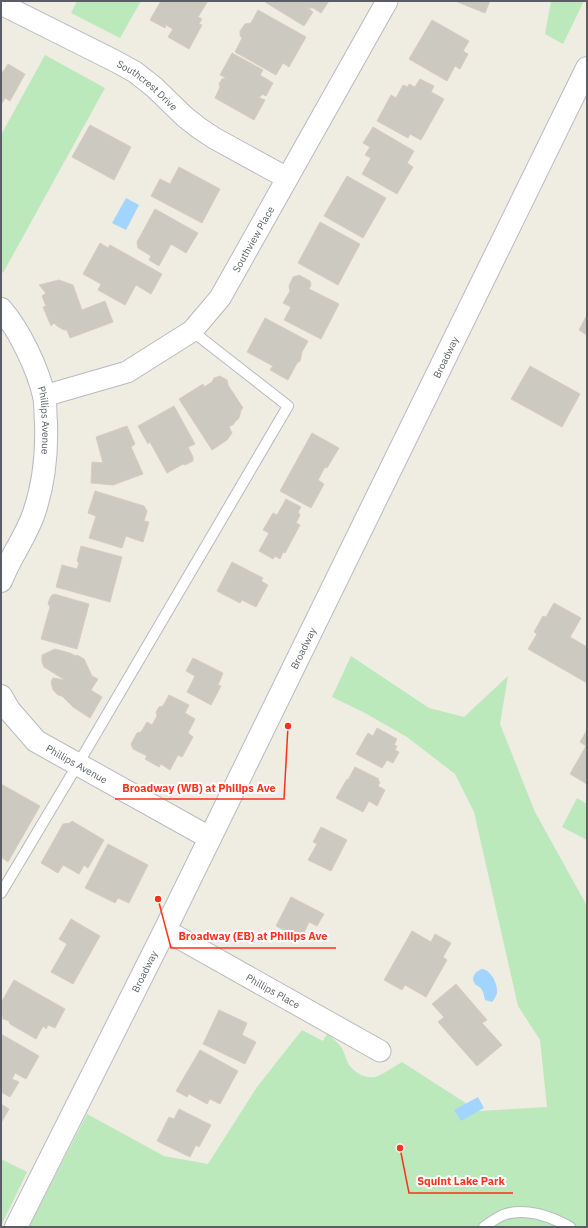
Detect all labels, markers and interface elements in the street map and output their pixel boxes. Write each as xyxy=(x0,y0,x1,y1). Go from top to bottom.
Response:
street label: Southcrest Drive xyxy=(115,57,181,113)
street label: Southview Place xyxy=(229,203,277,275)
street label: Broadway xyxy=(430,334,461,380)
street label: Phillips Avenue xyxy=(35,385,53,455)
street label: Broadway xyxy=(287,625,319,671)
street label: Phillips Avenue xyxy=(44,741,110,786)
callout: Broadway (WB) at Philips Ave xyxy=(115,776,284,799)
text: Broadway (WB) at Philips Ave xyxy=(122,781,276,795)
callout: Broadway (EB) at Philips Ave xyxy=(171,925,336,948)
text: Broadway (EB) at Philips Ave xyxy=(178,929,328,943)
street label: Broadway xyxy=(128,948,160,994)
street label: Phillips Place xyxy=(244,970,303,1011)
callout: Squint Lake Park xyxy=(409,1170,513,1193)
text: Squint Lake Park xyxy=(417,1174,505,1188)

